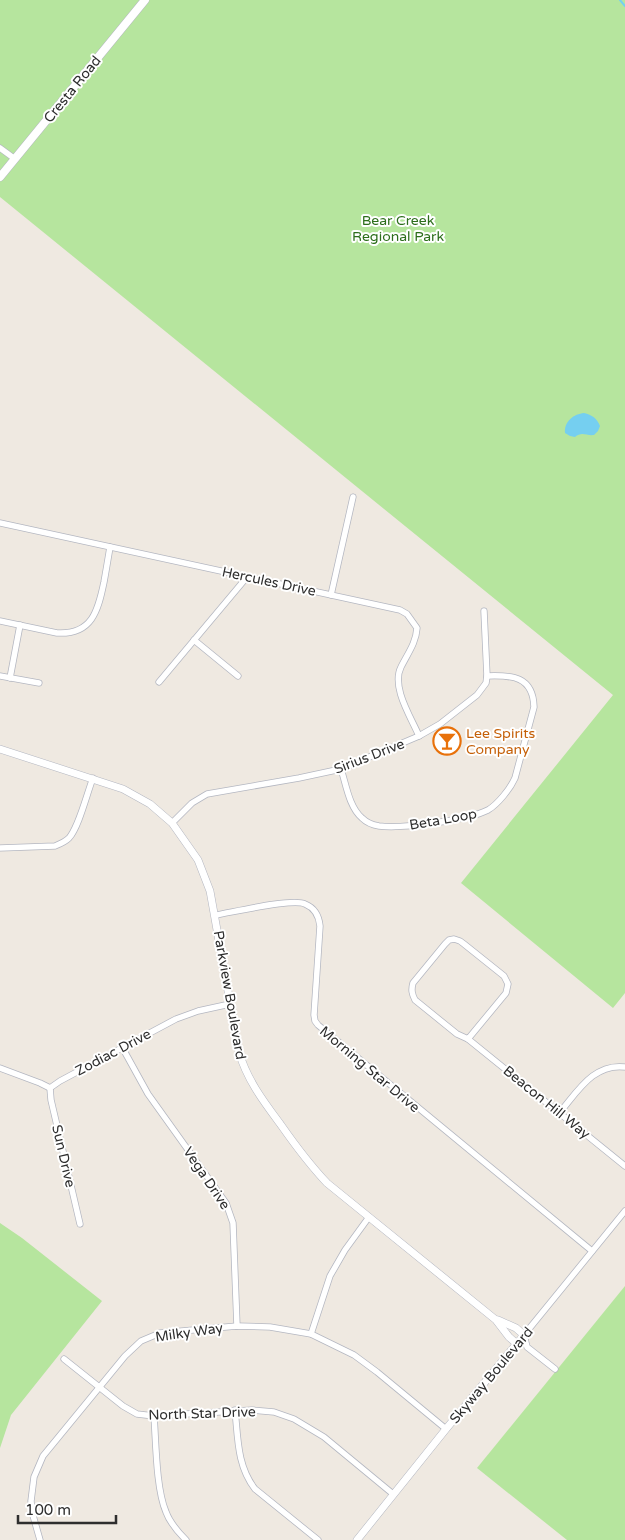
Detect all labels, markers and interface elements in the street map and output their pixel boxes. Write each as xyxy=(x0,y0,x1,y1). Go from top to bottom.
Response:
street label: Cresta Road xyxy=(40,52,105,126)
park label: Bear Creek Regional Park xyxy=(352,212,444,245)
street label: Hercules Drive xyxy=(220,563,318,600)
place label: Lee Spirits Company xyxy=(466,725,536,758)
bar icon: Lee Spirits Company xyxy=(432,726,462,756)
street label: Sirius Drive xyxy=(331,735,407,778)
street label: Beta Loop xyxy=(408,805,478,834)
street label: Parkview Boulevard xyxy=(210,929,249,1061)
street label: Morning Star Drive xyxy=(316,1023,423,1116)
street label: Zodiac Drive xyxy=(73,1025,154,1079)
street label: Beacon Hill Way xyxy=(500,1062,594,1143)
street label: Sun Drive xyxy=(48,1123,79,1189)
street label: Vega Drive xyxy=(179,1144,234,1213)
street label: Milky Way xyxy=(154,1319,224,1346)
street label: Skyway Boulevard xyxy=(446,1324,537,1427)
street label: North Star Drive xyxy=(148,1403,256,1424)
scale bar xyxy=(18,1492,115,1524)
text: 100 m xyxy=(25,1501,71,1519)

